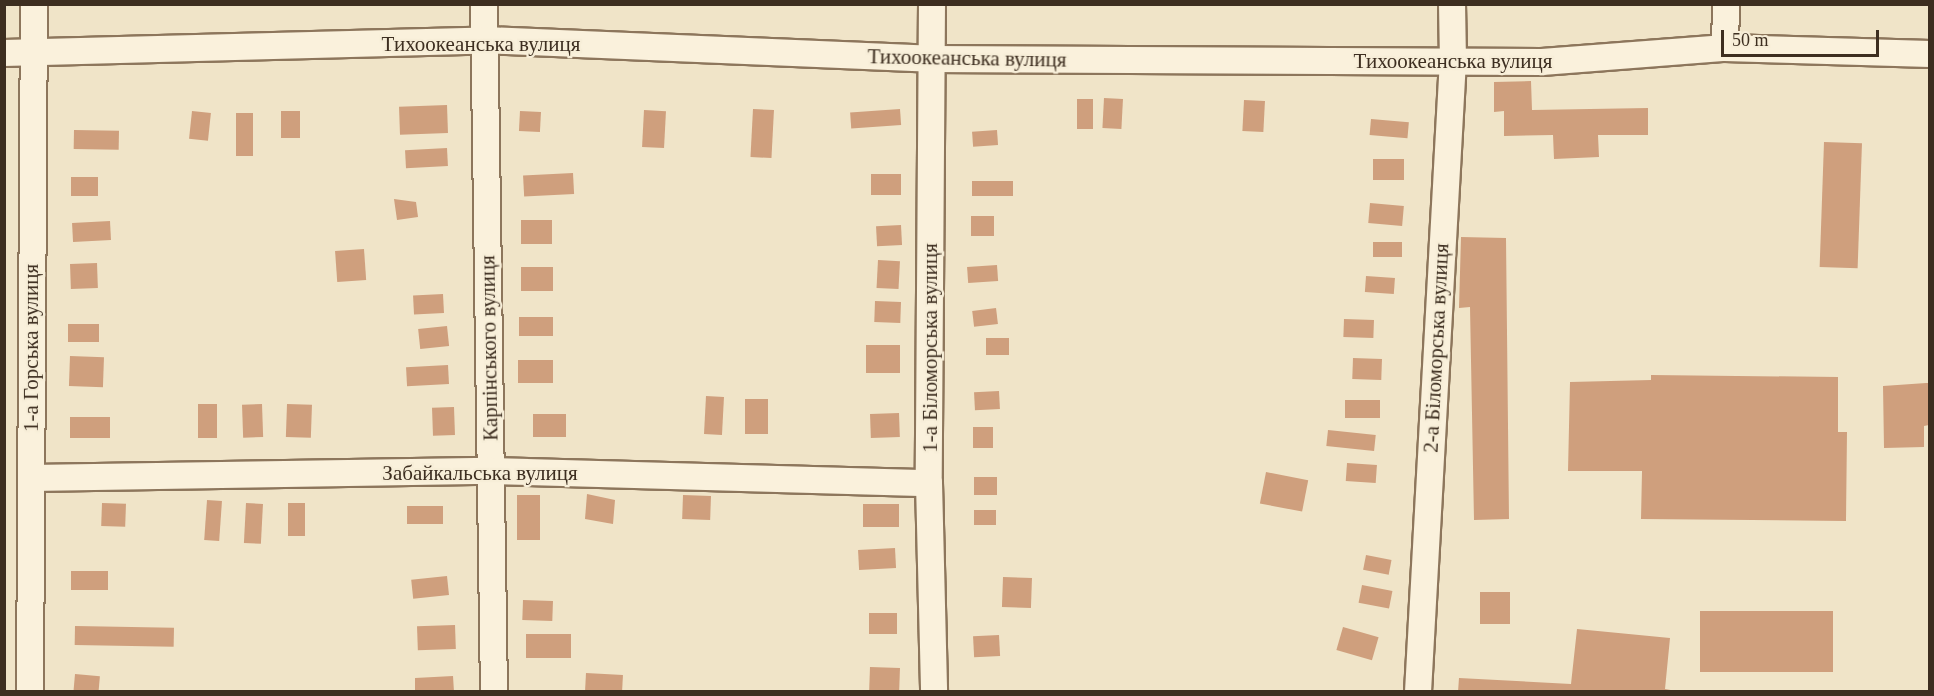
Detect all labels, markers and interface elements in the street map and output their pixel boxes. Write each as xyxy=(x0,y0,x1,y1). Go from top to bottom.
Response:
scale bar xyxy=(1724,18,1882,56)
text: 50 m xyxy=(1732,30,1769,50)
street label: Тихоокеанська вулиця xyxy=(382,31,580,57)
street label: Тихоокеанська вулиця xyxy=(867,44,1067,72)
street label: Тихоокеанська вулиця xyxy=(1354,48,1552,74)
street label: 1-а Біломорська вулиця xyxy=(917,243,943,453)
street label: 2-а Біломорська вулиця xyxy=(1418,243,1454,453)
street label: Карпінського вулиця xyxy=(475,255,503,441)
street label: 1-а Горська вулиця xyxy=(18,264,44,432)
street label: Забайкальська вулиця xyxy=(382,460,578,486)

